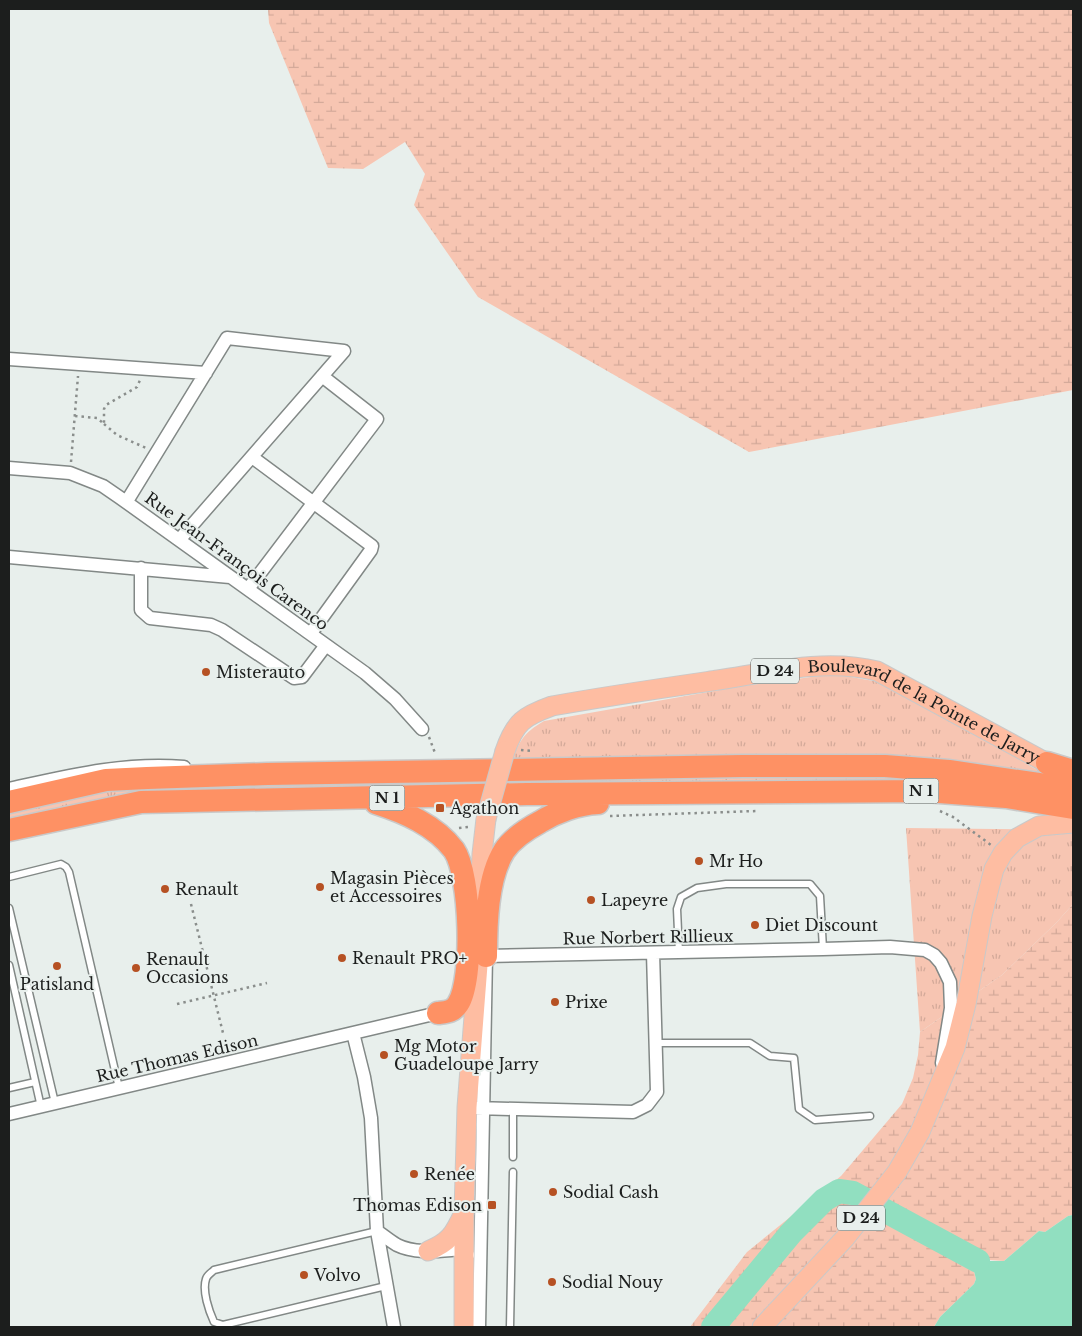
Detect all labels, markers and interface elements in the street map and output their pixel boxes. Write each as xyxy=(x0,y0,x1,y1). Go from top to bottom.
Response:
street label: Rue Jean-François Carenco xyxy=(141,488,333,634)
street label: Boulevard de la Pointe de Jarry xyxy=(807,656,1044,768)
road number: D 24 xyxy=(751,658,799,684)
place label: Misterauto xyxy=(216,662,305,682)
marker: Misterauto xyxy=(200,666,212,678)
road number: N 1 xyxy=(904,778,938,804)
road number: N 1 xyxy=(370,786,404,810)
place label: Agathon xyxy=(449,798,519,818)
marker: Agathon xyxy=(434,802,446,814)
place label: Mr Ho xyxy=(709,851,763,871)
marker: Mr Ho xyxy=(693,855,705,867)
place label: Magasin Pièces et Accessoires xyxy=(330,868,454,906)
place label: Renault xyxy=(175,879,239,899)
marker: Magasin Pièces et Accessoires xyxy=(314,881,326,893)
marker: Renault xyxy=(159,883,171,895)
place label: Lapeyre xyxy=(601,890,668,910)
marker: Lapeyre xyxy=(585,894,597,906)
place label: Diet Discount xyxy=(765,915,878,935)
marker: Diet Discount xyxy=(749,919,761,931)
street label: Rue Norbert Rillieux xyxy=(563,926,734,948)
place label: Renault PRO+ xyxy=(352,948,468,968)
place label: Renault Occasions xyxy=(146,949,229,987)
marker: Renault PRO+ xyxy=(336,952,348,964)
marker: Patisland xyxy=(51,960,63,972)
marker: Renault Occasions xyxy=(130,962,142,974)
place label: Patisland xyxy=(20,974,94,994)
place label: Prixe xyxy=(565,992,608,1012)
marker: Prixe xyxy=(549,996,561,1008)
street label: Rue Thomas Edison xyxy=(94,1030,260,1086)
place label: Mg Motor Guadeloupe Jarry xyxy=(394,1036,539,1074)
marker: Mg Motor Guadeloupe Jarry xyxy=(378,1049,390,1061)
place label: Renée xyxy=(424,1164,475,1184)
marker: Renée xyxy=(408,1168,420,1180)
place label: Sodial Cash xyxy=(563,1182,659,1202)
marker: Sodial Cash xyxy=(547,1186,559,1198)
place label: Thomas Edison xyxy=(353,1195,482,1215)
marker: Thomas Edison xyxy=(486,1199,498,1211)
road number: D 24 xyxy=(837,1206,885,1230)
place label: Volvo xyxy=(313,1265,361,1285)
marker: Volvo xyxy=(298,1269,310,1281)
place label: Sodial Nouy xyxy=(562,1272,664,1292)
marker: Sodial Nouy xyxy=(546,1276,558,1288)

